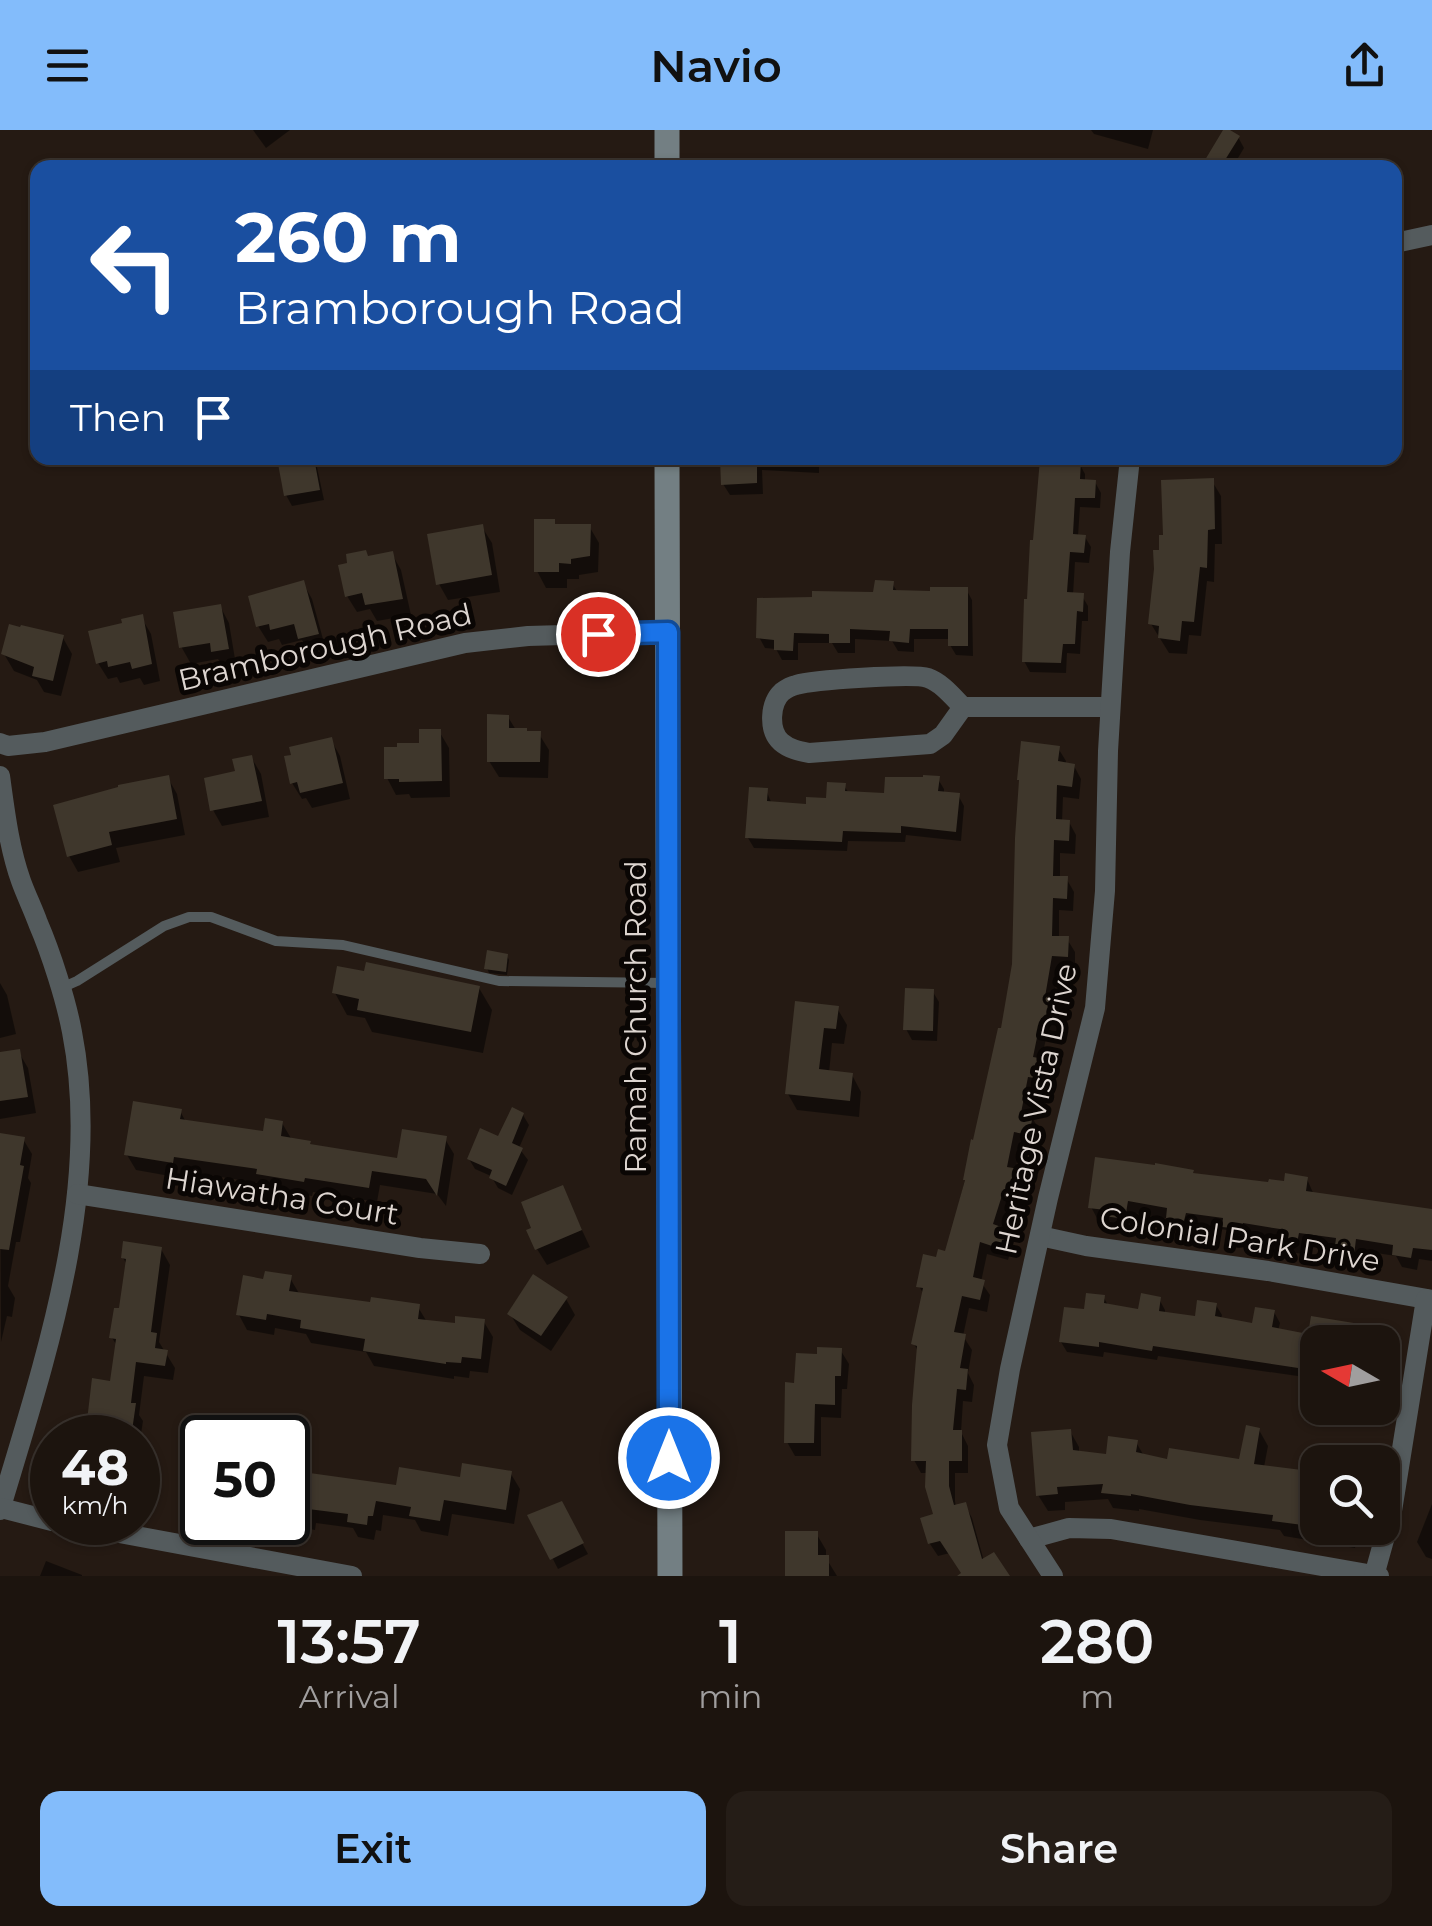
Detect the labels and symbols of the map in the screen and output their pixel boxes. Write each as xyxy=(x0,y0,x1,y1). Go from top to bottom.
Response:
pin xyxy=(556,592,641,677)
street label: Bramborough Road xyxy=(175,595,475,699)
street label: Ramah Church Road xyxy=(617,860,654,1174)
street label: Heritage Vista Drive xyxy=(987,960,1085,1258)
street label: Hiawatha Court xyxy=(163,1159,401,1233)
street label: Colonial Park Drive xyxy=(1097,1199,1383,1279)
north arrow xyxy=(1300,1325,1400,1425)
position arrow xyxy=(617,1406,721,1510)
speed limit sign: 50 xyxy=(180,1415,310,1545)

